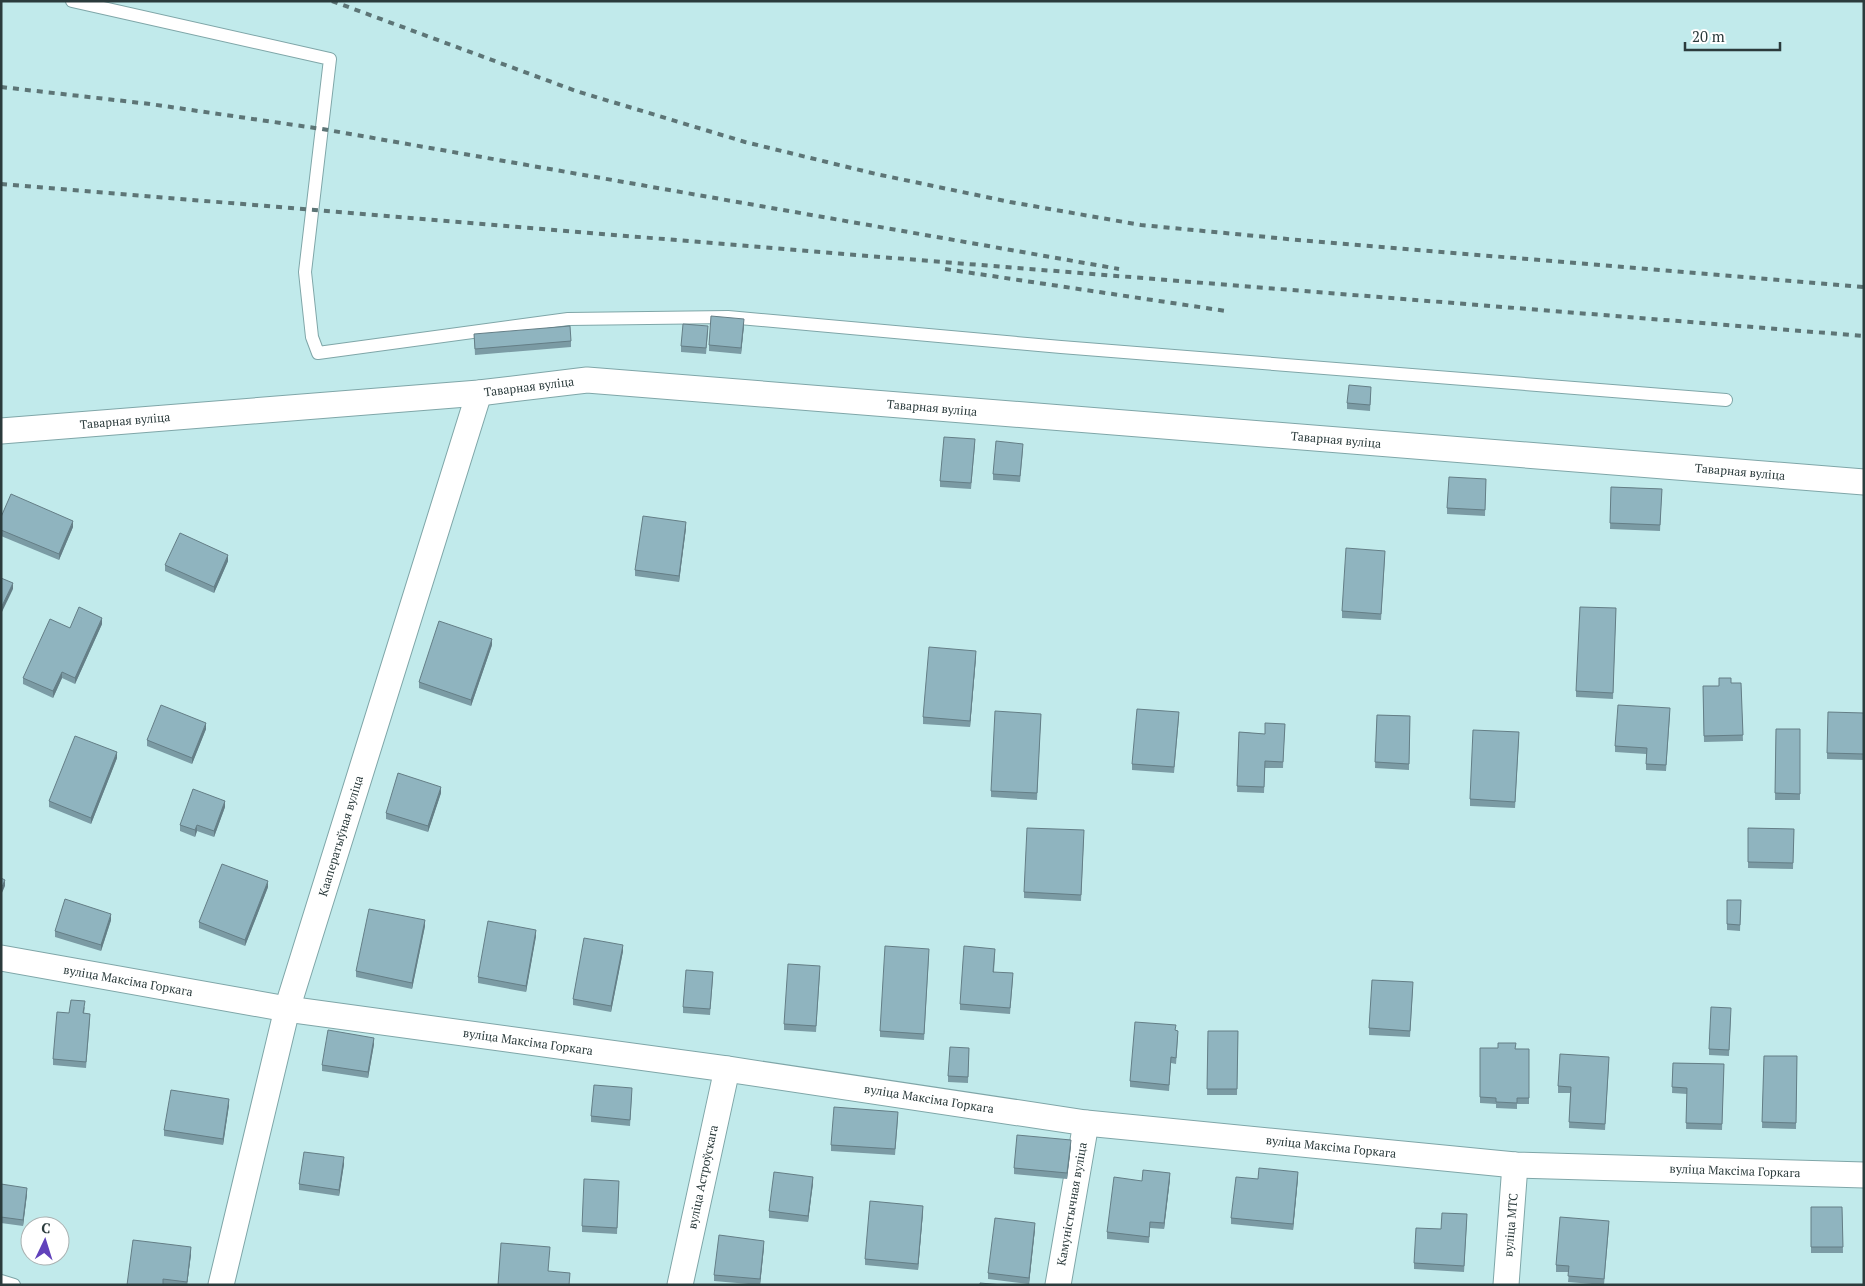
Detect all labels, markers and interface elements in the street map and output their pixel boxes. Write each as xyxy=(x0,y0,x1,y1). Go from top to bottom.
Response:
scale bar xyxy=(1685,20,1780,52)
text: 20 m xyxy=(1692,26,1725,46)
street label: Таварная вуліца xyxy=(483,374,575,399)
street label: Таварная вуліца xyxy=(886,396,978,419)
street label: Таварная вуліца xyxy=(79,409,171,432)
street label: Таварная вуліца xyxy=(1290,428,1382,451)
street label: Таварная вуліца xyxy=(1694,460,1786,483)
street label: Кааператыўная вуліца xyxy=(315,774,366,898)
street label: вуліца Максіма Горкага xyxy=(62,962,194,999)
street label: вуліца Максіма Горкага xyxy=(462,1025,594,1058)
street label: вуліца Максіма Горкага xyxy=(863,1081,995,1116)
street label: вуліца Астроўскага xyxy=(684,1123,721,1230)
street label: вуліца Максіма Горкага xyxy=(1265,1132,1397,1161)
street label: Камуністычная вуліца xyxy=(1053,1141,1090,1267)
street label: вуліца Максіма Горкага xyxy=(1669,1161,1801,1180)
street label: вуліца МТС xyxy=(1500,1192,1521,1257)
north arrow xyxy=(20,1216,70,1266)
text: С xyxy=(41,1218,51,1237)

